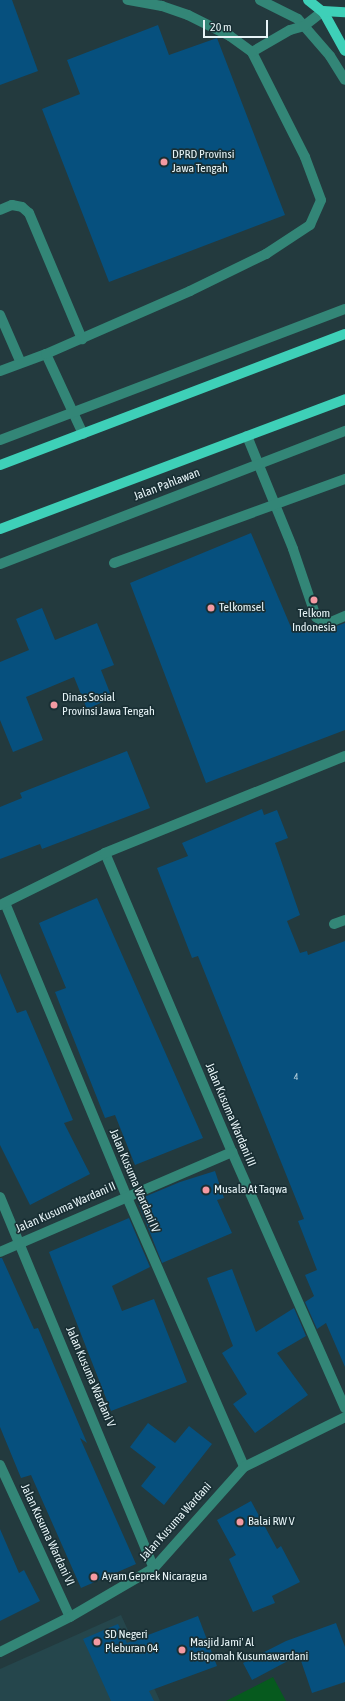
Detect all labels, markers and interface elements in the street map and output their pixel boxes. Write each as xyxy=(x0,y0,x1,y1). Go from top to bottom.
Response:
scale bar xyxy=(205,12,270,38)
text: 20 m xyxy=(210,20,232,34)
place label: DPRD Provinsi Jawa Tengah xyxy=(172,148,234,176)
marker: DPRD Provinsi Jawa Tengah xyxy=(159,157,169,167)
street label: Jalan Pahlawan xyxy=(132,466,202,504)
marker: Telkom Indonesia xyxy=(309,595,319,605)
place label: Telkomsel xyxy=(219,601,264,615)
marker: Telkomsel xyxy=(206,603,216,613)
place label: Telkom Indonesia xyxy=(292,607,336,635)
place label: Dinas Sosial Provinsi Jawa Tengah xyxy=(62,691,155,719)
marker: Dinas Sosial Provinsi Jawa Tengah xyxy=(49,700,59,710)
street label: Jalan Kusuma Wardani III xyxy=(202,1061,258,1169)
house number: 4 xyxy=(294,1071,298,1083)
street label: Jalan Kusuma Wardani IV xyxy=(106,1127,162,1235)
street label: Jalan Kusuma Wardani II xyxy=(14,1179,118,1237)
place label: Musala At Taqwa xyxy=(214,1183,287,1197)
marker: Musala At Taqwa xyxy=(201,1185,211,1195)
street label: Jalan Kusuma Wardani V xyxy=(62,1325,118,1429)
street label: Jalan Kusuma Wardani xyxy=(137,1480,215,1564)
street label: Jalan Kusuma Wardani VI xyxy=(17,1482,77,1588)
place label: Balai RW V xyxy=(248,1515,295,1529)
marker: Balai RW V xyxy=(235,1517,245,1527)
place label: Ayam Geprek Nicaragua xyxy=(102,1570,207,1584)
marker: Ayam Geprek Nicaragua xyxy=(89,1572,99,1582)
place label: SD Negeri Pleburan 04 xyxy=(105,1628,158,1656)
place label: Masjid Jami' Al Istiqomah Kusumawardani xyxy=(190,1636,308,1664)
marker: SD Negeri Pleburan 04 xyxy=(92,1637,102,1647)
marker: Masjid Jami' Al Istiqomah Kusumawardani xyxy=(177,1645,187,1655)

